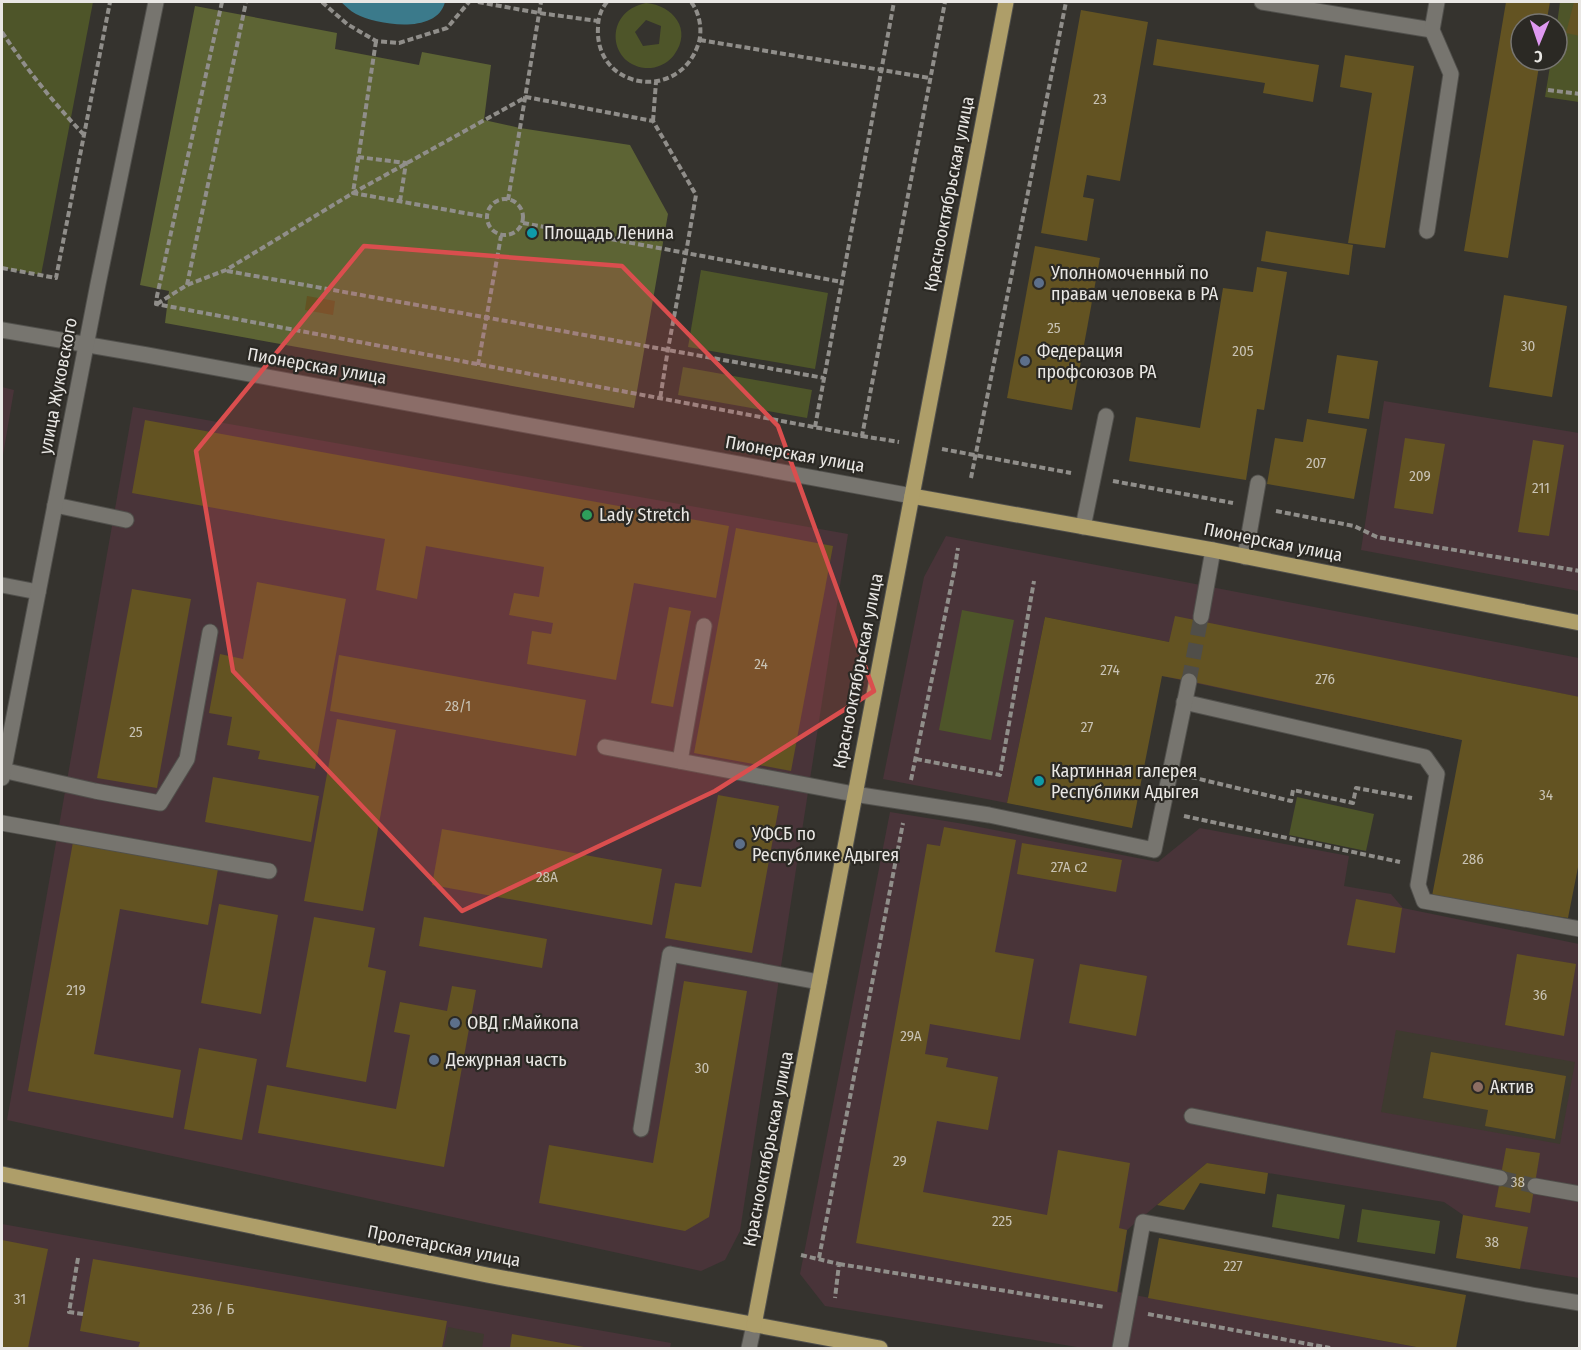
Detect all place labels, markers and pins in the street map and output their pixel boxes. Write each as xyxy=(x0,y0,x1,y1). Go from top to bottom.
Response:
place label: Площадь Ленина xyxy=(544,222,674,244)
marker: Площадь Ленина xyxy=(525,226,539,240)
place label: Уполномоченный по правам человека в РА xyxy=(1050,262,1219,305)
marker: Уполномоченный по правам человека в РА xyxy=(1032,276,1046,290)
place label: Федерация профсоюзов РА xyxy=(1037,340,1157,383)
marker: Федерация профсоюзов РА xyxy=(1018,354,1032,368)
place label: Lady Stretch xyxy=(599,504,690,526)
marker: Lady Stretch xyxy=(580,508,594,522)
place label: Картинная галерея Республики Адыгея xyxy=(1051,760,1199,803)
marker: Картинная галерея Республики Адыгея xyxy=(1032,774,1046,788)
place label: УФСБ по Республике Адыгея xyxy=(751,823,899,866)
marker: УФСБ по Республике Адыгея xyxy=(733,837,747,851)
place label: ОВД г.Майкопа xyxy=(467,1012,579,1034)
marker: ОВД г.Майкопа xyxy=(448,1016,462,1030)
place label: Дежурная часть xyxy=(445,1049,567,1071)
marker: Дежурная часть xyxy=(427,1053,441,1067)
place label: Актив xyxy=(1490,1076,1534,1098)
marker: Актив xyxy=(1471,1080,1485,1094)

